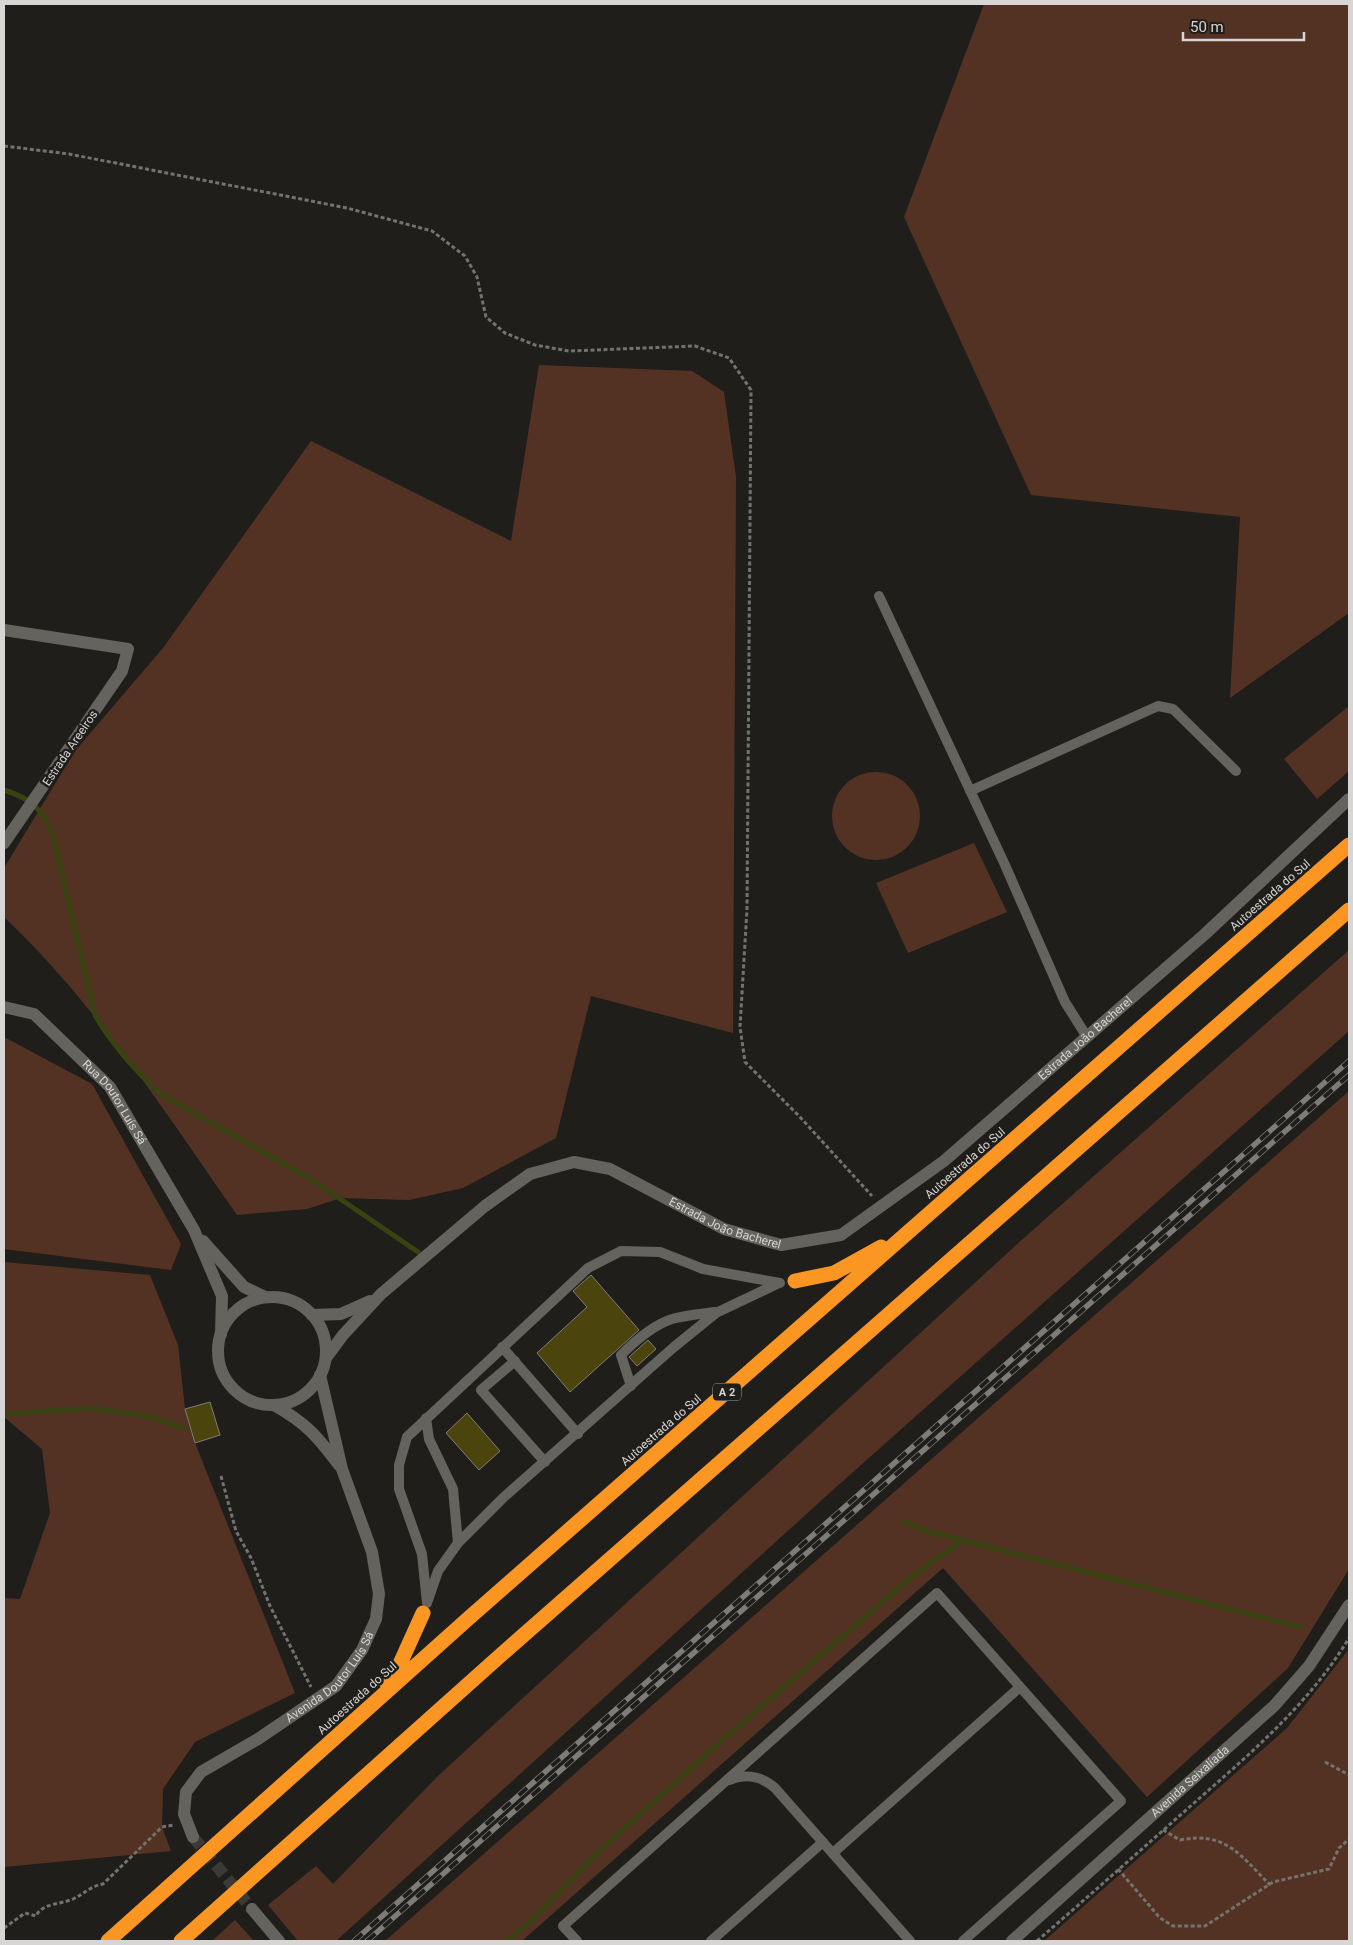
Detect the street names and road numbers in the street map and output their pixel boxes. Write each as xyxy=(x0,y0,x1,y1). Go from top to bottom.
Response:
street label: Estrada Areeiros xyxy=(40,708,100,788)
street label: Autoestrada do Sul xyxy=(1227,856,1313,934)
street label: Estrada João Bacherel xyxy=(1035,994,1135,1083)
street label: Rua Doutor Luís Sá xyxy=(79,1057,149,1147)
street label: Autoestrada do Sul xyxy=(922,1124,1008,1202)
street label: Estrada João Bacherel xyxy=(667,1194,783,1252)
road number: A 2 xyxy=(713,1384,741,1400)
street label: Autoestrada do Sul xyxy=(618,1391,704,1469)
street label: Avenida Doutor Luís Sá xyxy=(283,1630,376,1725)
street label: Autoestrada do Sul xyxy=(315,1659,399,1737)
street label: Avenida Seixalíada xyxy=(1148,1743,1232,1820)

